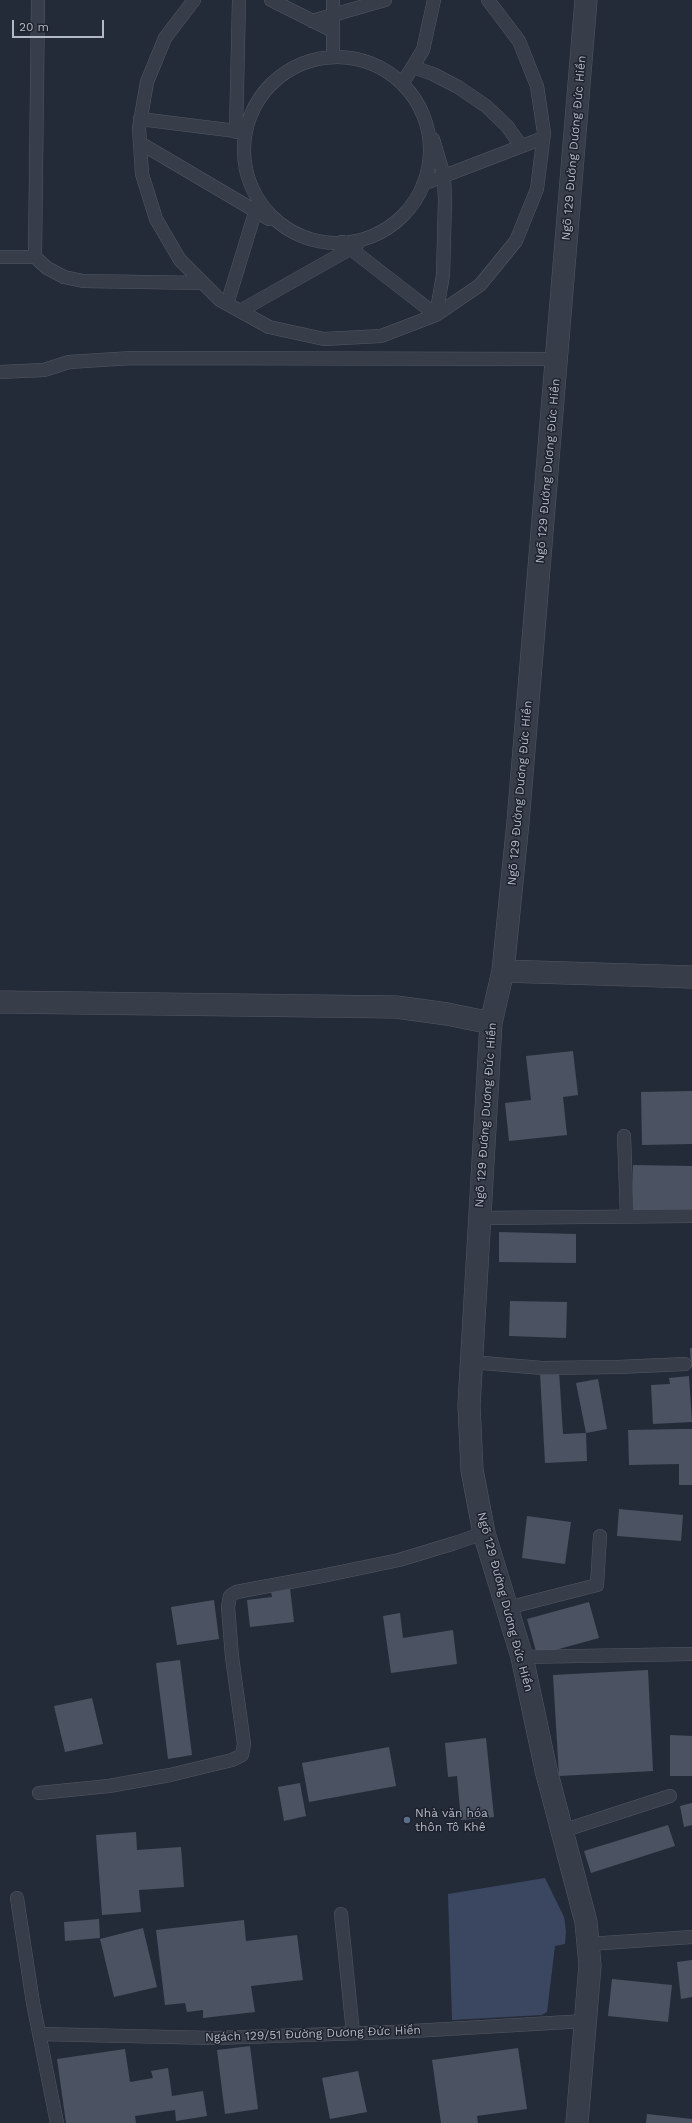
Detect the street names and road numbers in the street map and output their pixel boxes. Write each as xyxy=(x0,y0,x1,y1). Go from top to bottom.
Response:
street label: Ngõ 129 Đường Dương Đức Hiền xyxy=(559,55,589,241)
street label: Ngõ 129 Đường Dương Đức Hiền xyxy=(533,378,563,564)
street label: Ngõ 129 Đường Dương Đức Hiền xyxy=(505,700,535,886)
street label: Ngõ 129 Đường Dương Đức Hiền xyxy=(472,1022,500,1208)
street label: Ngõ 129 Đường Dương Đức Hiền xyxy=(474,1511,536,1693)
street label: Ngách 129/51 Đường Dương Đức Hiền xyxy=(205,2023,421,2045)

